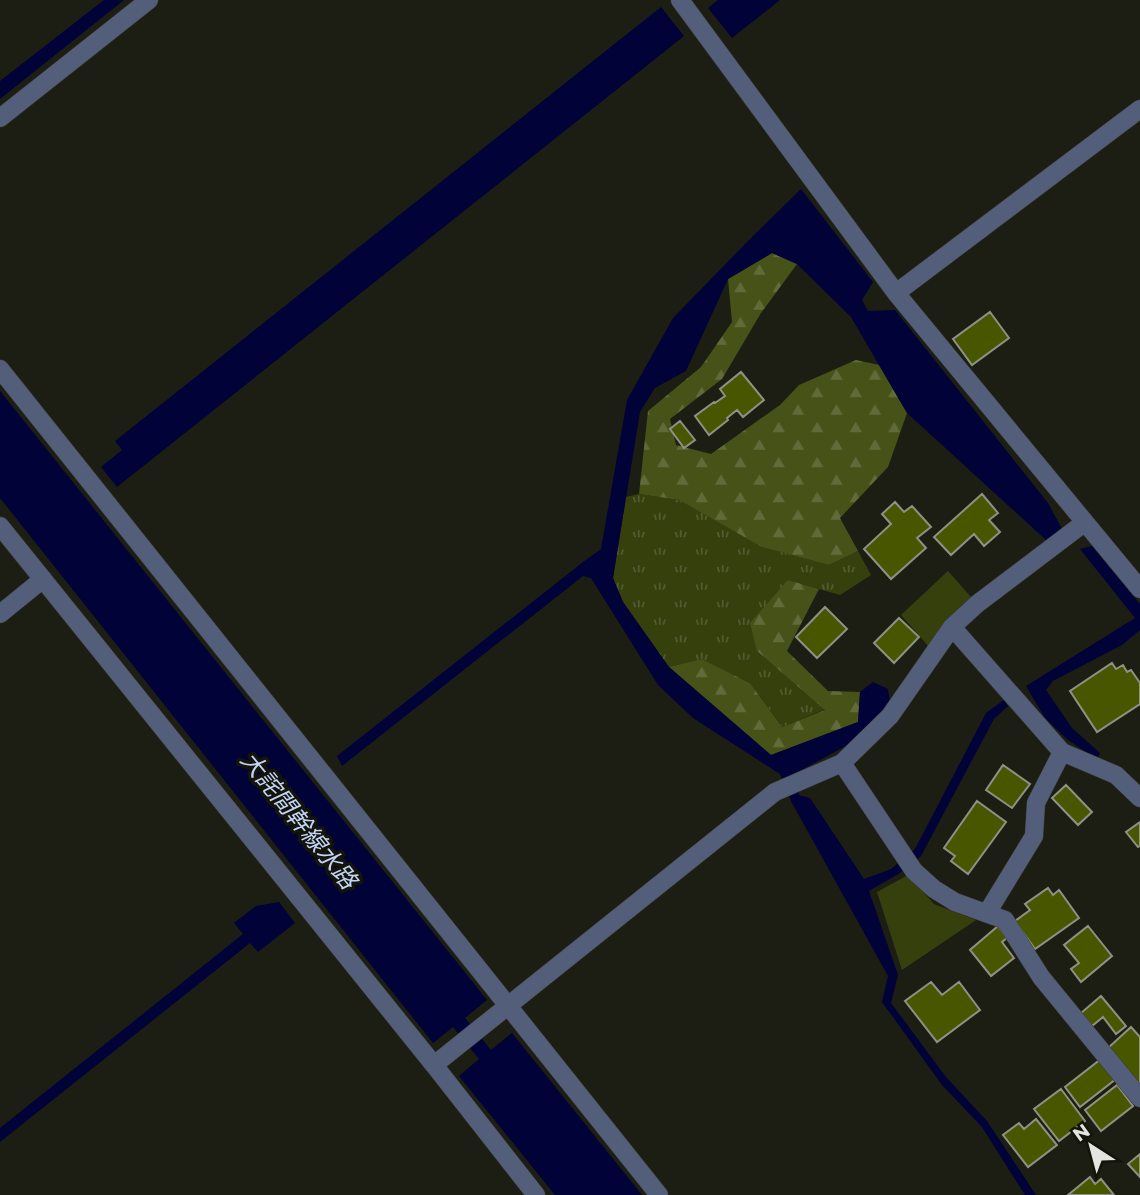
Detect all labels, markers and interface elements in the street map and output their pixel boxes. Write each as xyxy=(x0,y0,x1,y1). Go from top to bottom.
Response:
water label: 大詫間幹線水路 xyxy=(235,746,364,896)
north arrow xyxy=(1056,1111,1126,1181)
text: N xyxy=(1068,1119,1094,1146)

